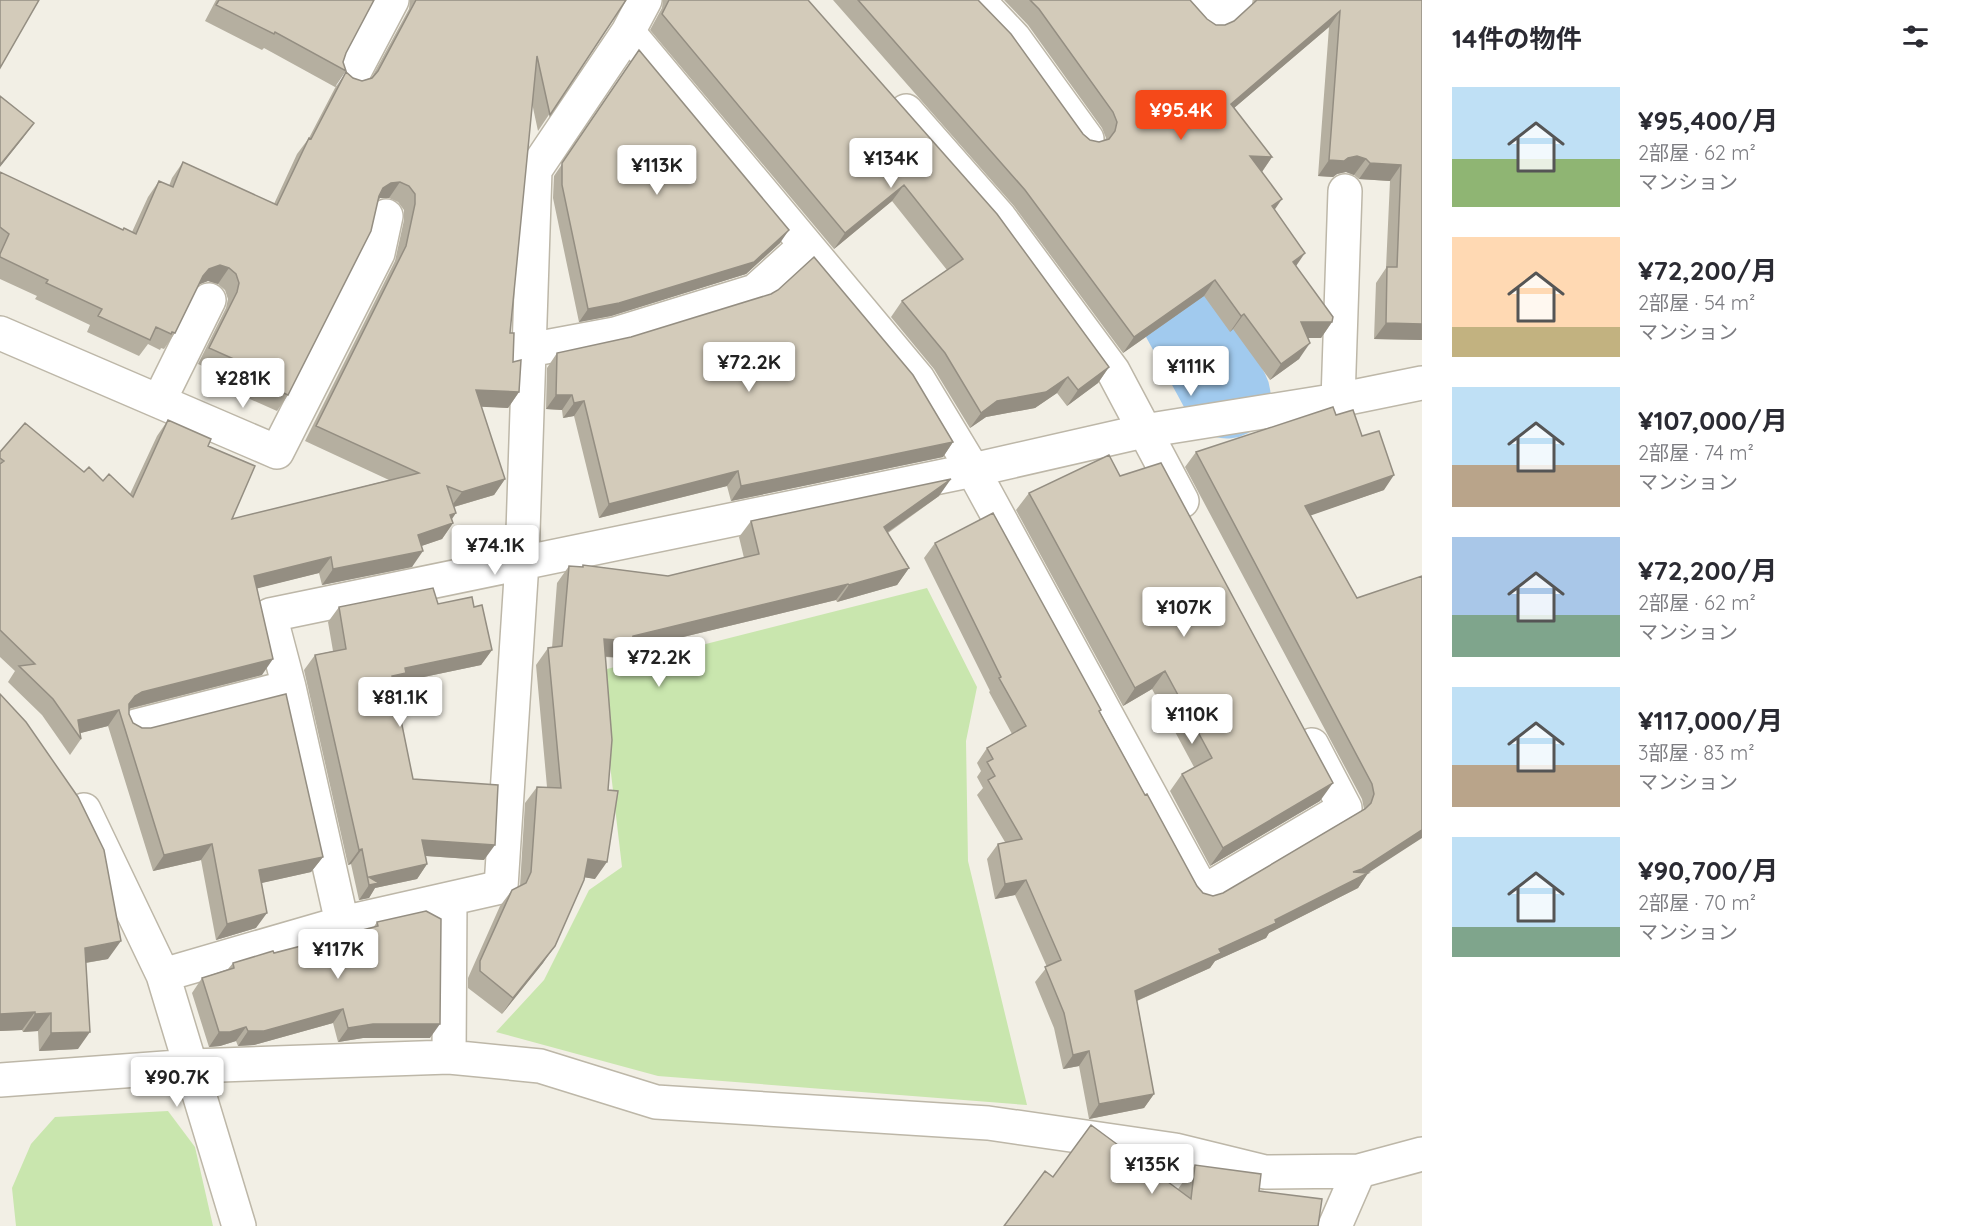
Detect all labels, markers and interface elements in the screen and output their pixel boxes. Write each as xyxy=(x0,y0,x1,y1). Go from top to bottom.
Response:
icon: filters xyxy=(1899,20,1932,53)
text: 14件の物件 xyxy=(1452,22,1581,55)
pin: ¥95.4K xyxy=(1132,90,1230,141)
text: ¥95.4K xyxy=(1149,97,1213,122)
text: ¥95,400/月 xyxy=(1638,104,1778,137)
icon: home xyxy=(1500,111,1572,183)
pin: ¥134K xyxy=(849,138,933,189)
text: 2部屋 · 62 m² xyxy=(1638,140,1756,165)
pin: ¥113K xyxy=(615,145,699,196)
text: ¥134K xyxy=(863,145,919,170)
text: ¥113K xyxy=(631,152,683,177)
text: マンション xyxy=(1638,169,1738,194)
text: ¥72,200/月 xyxy=(1638,254,1777,287)
icon: home xyxy=(1500,261,1572,333)
text: 2部屋 · 54 m² xyxy=(1638,290,1755,315)
text: マンション xyxy=(1638,319,1738,344)
pin: ¥72.2K xyxy=(700,342,798,393)
pin: ¥111K xyxy=(1149,346,1233,397)
text: ¥72.2K xyxy=(717,349,781,374)
text: ¥111K xyxy=(1167,353,1215,378)
pin: ¥281K xyxy=(201,358,285,409)
text: ¥281K xyxy=(215,365,271,390)
text: ¥107,000/月 xyxy=(1638,404,1788,437)
icon: home xyxy=(1500,411,1572,483)
text: 2部屋 · 74 m² xyxy=(1638,440,1754,465)
text: マンション xyxy=(1638,469,1738,494)
pin: ¥74.1K xyxy=(446,525,544,576)
text: ¥74.1K xyxy=(466,532,524,557)
text: ¥72,200/月 xyxy=(1638,554,1777,587)
icon: home xyxy=(1500,561,1572,633)
pin: ¥107K xyxy=(1142,587,1226,638)
text: 2部屋 · 62 m² xyxy=(1638,590,1756,615)
text: ¥107K xyxy=(1156,594,1212,619)
text: マンション xyxy=(1638,619,1738,644)
pin: ¥72.2K xyxy=(610,637,708,688)
text: ¥72.2K xyxy=(627,644,691,669)
pin: ¥81.1K xyxy=(351,677,449,728)
text: ¥81.1K xyxy=(372,684,428,709)
pin: ¥110K xyxy=(1150,694,1234,745)
text: ¥110K xyxy=(1166,701,1218,726)
text: ¥117,000/月 xyxy=(1638,704,1783,737)
icon: home xyxy=(1500,711,1572,783)
text: 3部屋 · 83 m² xyxy=(1638,740,1755,765)
text: マンション xyxy=(1638,769,1738,794)
text: ¥90,700/月 xyxy=(1638,854,1778,887)
icon: home xyxy=(1500,861,1572,933)
text: 2部屋 · 70 m² xyxy=(1638,890,1756,915)
text: マンション xyxy=(1638,919,1738,944)
pin: ¥117K xyxy=(296,929,380,980)
text: ¥117K xyxy=(312,936,364,961)
pin: ¥90.7K xyxy=(128,1057,226,1108)
text: ¥90.7K xyxy=(145,1064,209,1089)
pin: ¥135K xyxy=(1110,1144,1194,1195)
text: ¥135K xyxy=(1124,1151,1180,1176)

